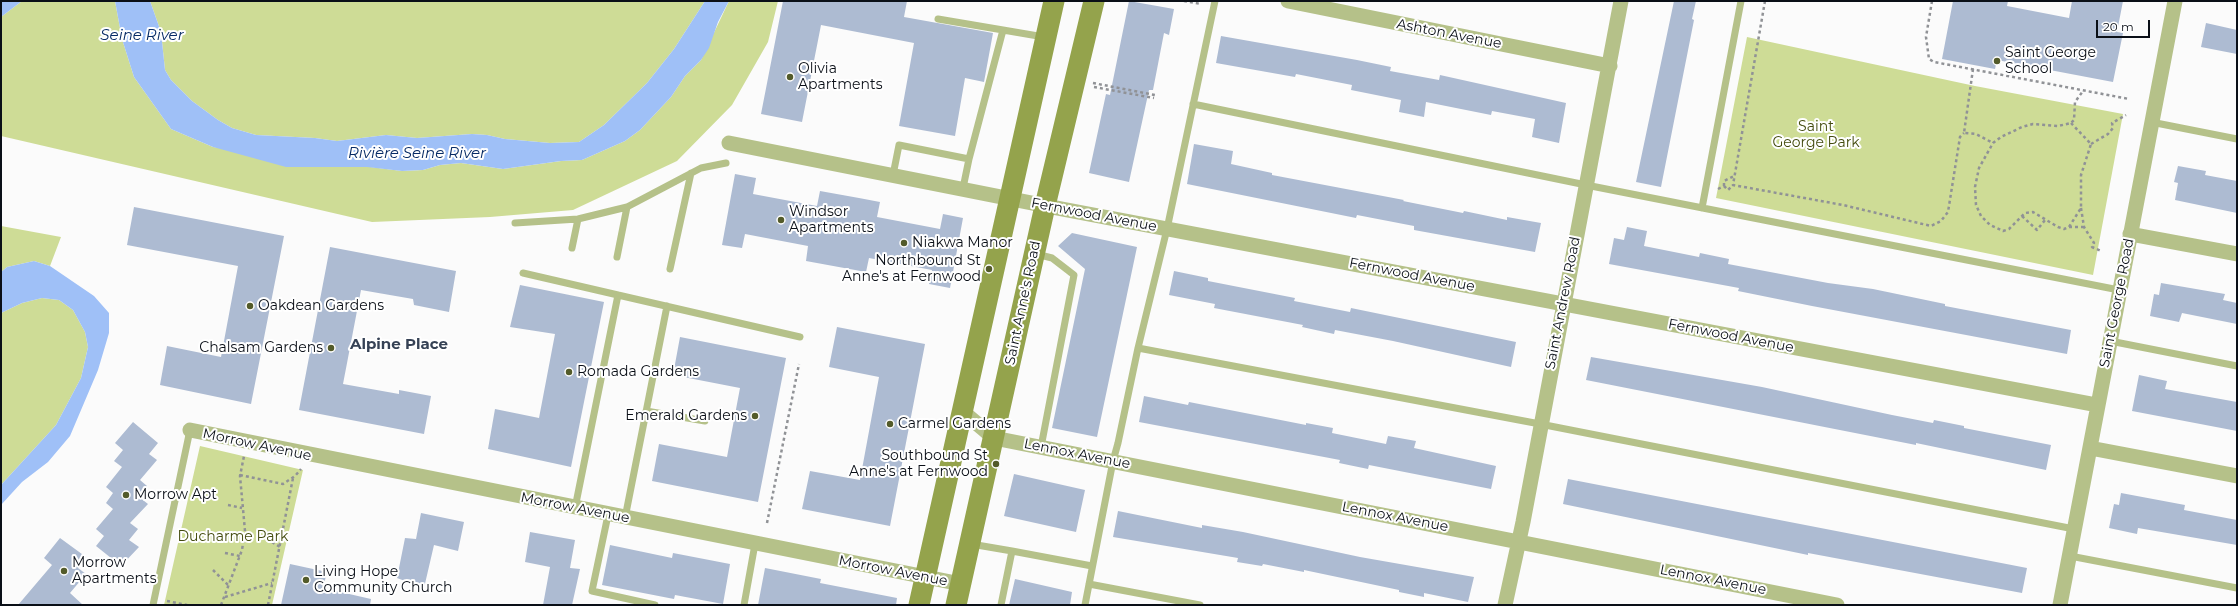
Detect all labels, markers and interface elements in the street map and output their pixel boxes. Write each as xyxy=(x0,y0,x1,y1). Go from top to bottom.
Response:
scale bar xyxy=(2098,12,2152,38)
street label: Ashton Avenue xyxy=(1395,16,1503,52)
text: 20 m xyxy=(2103,19,2134,34)
water label: Seine River xyxy=(100,27,184,45)
place label: Saint George School xyxy=(2005,45,2096,78)
marker: Saint George School xyxy=(1992,56,2002,66)
place label: Olivia Apartments xyxy=(798,61,883,94)
marker: Olivia Apartments xyxy=(785,72,795,82)
park label: Saint George Park xyxy=(1772,119,1860,152)
water label: Rivière Seine River xyxy=(348,145,486,163)
street label: Fernwood Avenue xyxy=(1030,195,1158,235)
place label: Windsor Apartments xyxy=(789,204,874,236)
marker: Windsor Apartments xyxy=(776,215,786,225)
place label: Niakwa Manor xyxy=(912,235,1013,251)
street label: Saint Andrew Road xyxy=(1542,235,1584,371)
street label: Saint George Road xyxy=(2096,237,2138,369)
marker: Niakwa Manor xyxy=(899,238,909,248)
street label: Saint Anne's Road xyxy=(1002,239,1044,367)
place label: Northbound St Anne's at Fernwood xyxy=(842,253,981,286)
street label: Fernwood Avenue xyxy=(1348,255,1476,295)
marker: Northbound St Anne's at Fernwood xyxy=(984,264,994,274)
place label: Oakdean Gardens xyxy=(258,298,384,314)
marker: Oakdean Gardens xyxy=(245,301,255,311)
street label: Fernwood Avenue xyxy=(1667,316,1795,356)
district label: Alpine Place xyxy=(350,336,448,354)
place label: Chalsam Gardens xyxy=(199,340,323,356)
marker: Chalsam Gardens xyxy=(326,343,336,353)
place label: Romada Gardens xyxy=(577,364,699,380)
marker: Romada Gardens xyxy=(564,367,574,377)
place label: Emerald Gardens xyxy=(625,408,747,424)
marker: Emerald Gardens xyxy=(750,411,760,421)
place label: Carmel Gardens xyxy=(898,416,1011,432)
marker: Carmel Gardens xyxy=(885,419,895,429)
street label: Morrow Avenue xyxy=(201,425,313,465)
street label: Lennox Avenue xyxy=(1022,435,1132,473)
place label: Southbound St Anne's at Fernwood xyxy=(849,448,988,480)
marker: Southbound St Anne's at Fernwood xyxy=(991,459,1001,469)
place label: Morrow Apt xyxy=(134,487,217,503)
street label: Morrow Avenue xyxy=(519,489,631,527)
marker: Morrow Apt xyxy=(121,490,131,500)
street label: Lennox Avenue xyxy=(1340,498,1450,536)
park label: Ducharme Park xyxy=(178,529,288,545)
street label: Morrow Avenue xyxy=(837,552,949,590)
place label: Morrow Apartments xyxy=(72,555,157,588)
street label: Lennox Avenue xyxy=(1658,561,1768,599)
place label: Living Hope Community Church xyxy=(314,564,453,596)
marker: Morrow Apartments xyxy=(59,566,69,576)
marker: Living Hope Community Church xyxy=(301,575,311,585)

